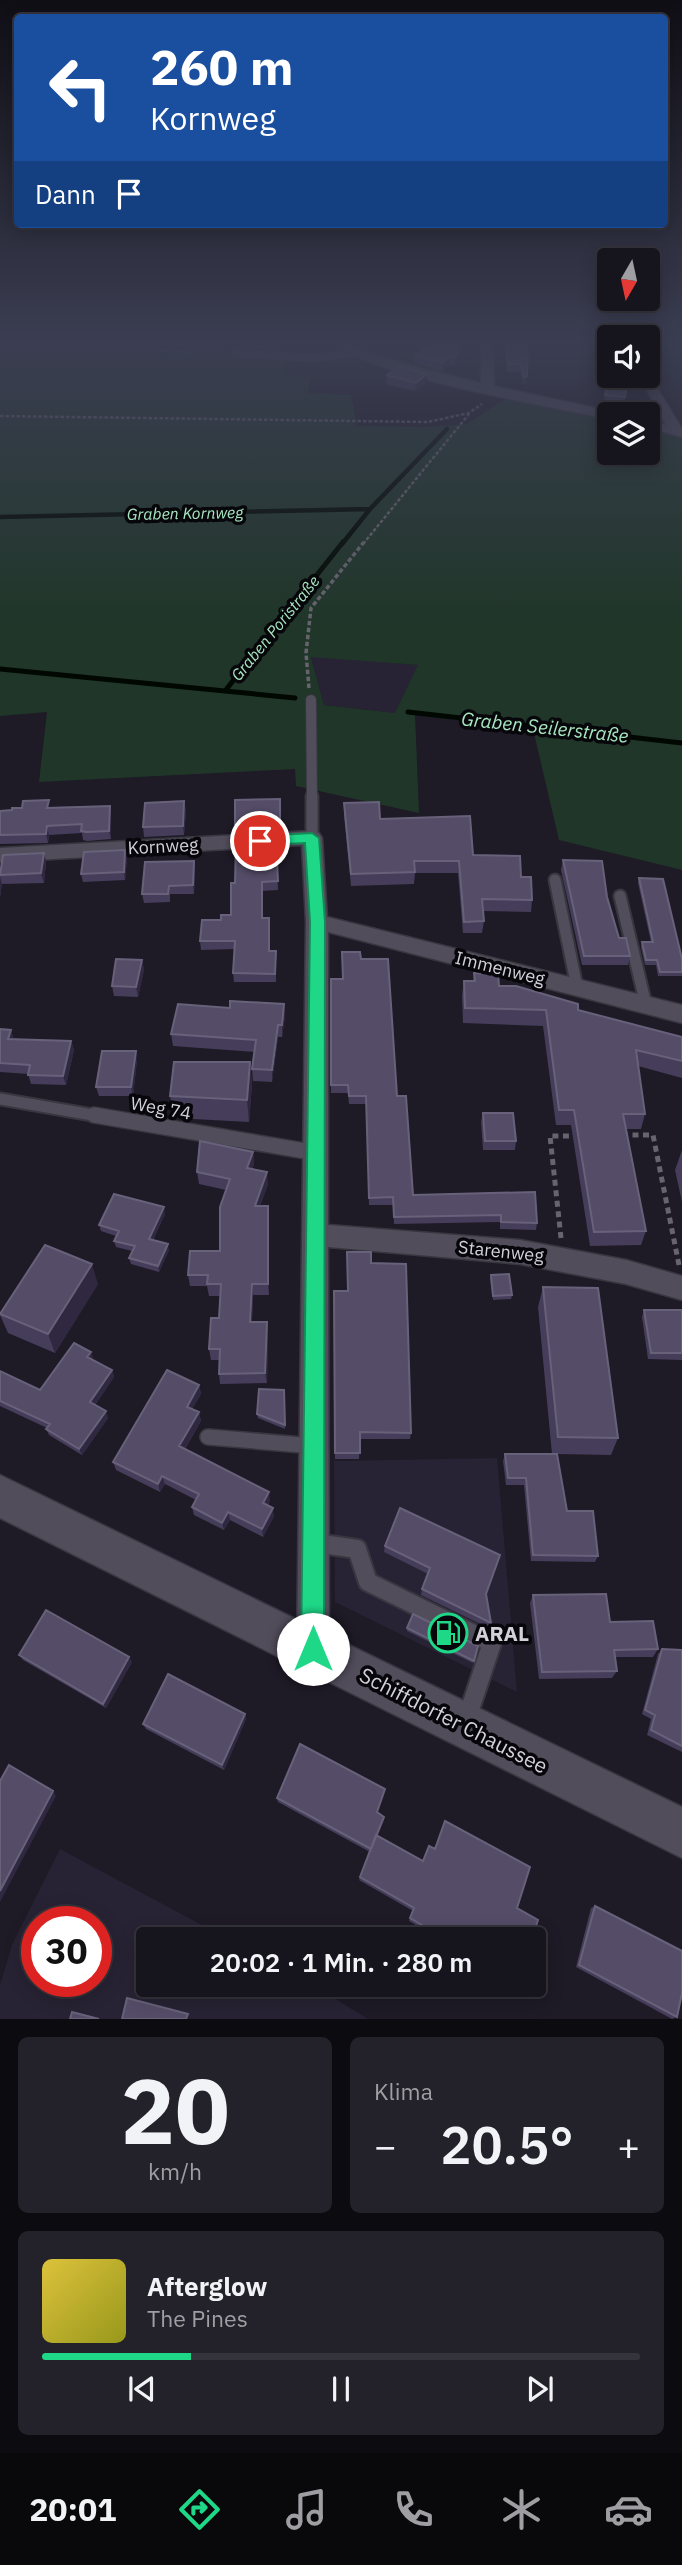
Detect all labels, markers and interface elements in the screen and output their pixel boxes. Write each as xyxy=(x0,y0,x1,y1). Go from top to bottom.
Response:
text: 260 m xyxy=(150,35,294,98)
icon: left xyxy=(35,42,126,133)
text: Kornweg xyxy=(150,97,276,139)
icon: arrive xyxy=(110,175,148,213)
text: Dann xyxy=(35,177,96,211)
north arrow xyxy=(597,248,660,312)
map controls xyxy=(597,248,660,465)
button: sound xyxy=(597,325,660,388)
button: layers xyxy=(597,402,660,465)
water label: Graben Kornweg xyxy=(127,502,244,524)
water label: Graben Poristraße xyxy=(226,571,324,685)
water label: Graben Seilerstraße xyxy=(460,706,630,748)
pin xyxy=(230,811,290,871)
icon: arrive xyxy=(241,822,279,860)
street label: Kornweg xyxy=(127,833,199,859)
street label: Immenweg xyxy=(453,946,548,990)
street label: Weg 74 xyxy=(129,1091,193,1125)
street label: Starenweg xyxy=(457,1235,545,1267)
position arrow xyxy=(276,1612,350,1686)
fuel station icon: ARAL xyxy=(427,1612,469,1654)
place label: ARAL xyxy=(475,1619,529,1647)
street label: Schiffdorfer Chaussee xyxy=(355,1660,553,1780)
speed limit sign: 30 xyxy=(21,1906,112,1997)
text: 20:02 · 1 Min. · 280 m xyxy=(210,1945,472,1979)
text: 20 xyxy=(120,2051,230,2169)
text: Klima xyxy=(374,2076,433,2106)
text: 20.5° xyxy=(440,2111,574,2178)
text: − xyxy=(374,2121,397,2170)
text: + xyxy=(617,2121,640,2170)
text: km/h xyxy=(148,2156,202,2186)
text: Afterglow xyxy=(147,2269,267,2303)
text: The Pines xyxy=(147,2303,248,2333)
icon: previous xyxy=(123,2370,161,2408)
icon: pause xyxy=(322,2370,360,2408)
icon: next xyxy=(521,2370,559,2408)
icon: directions xyxy=(175,2485,224,2534)
icon: music xyxy=(282,2485,331,2534)
icon: phone xyxy=(389,2485,438,2534)
icon: climate xyxy=(497,2485,546,2534)
icon: car xyxy=(604,2485,653,2534)
text: 20:01 xyxy=(29,2488,117,2530)

